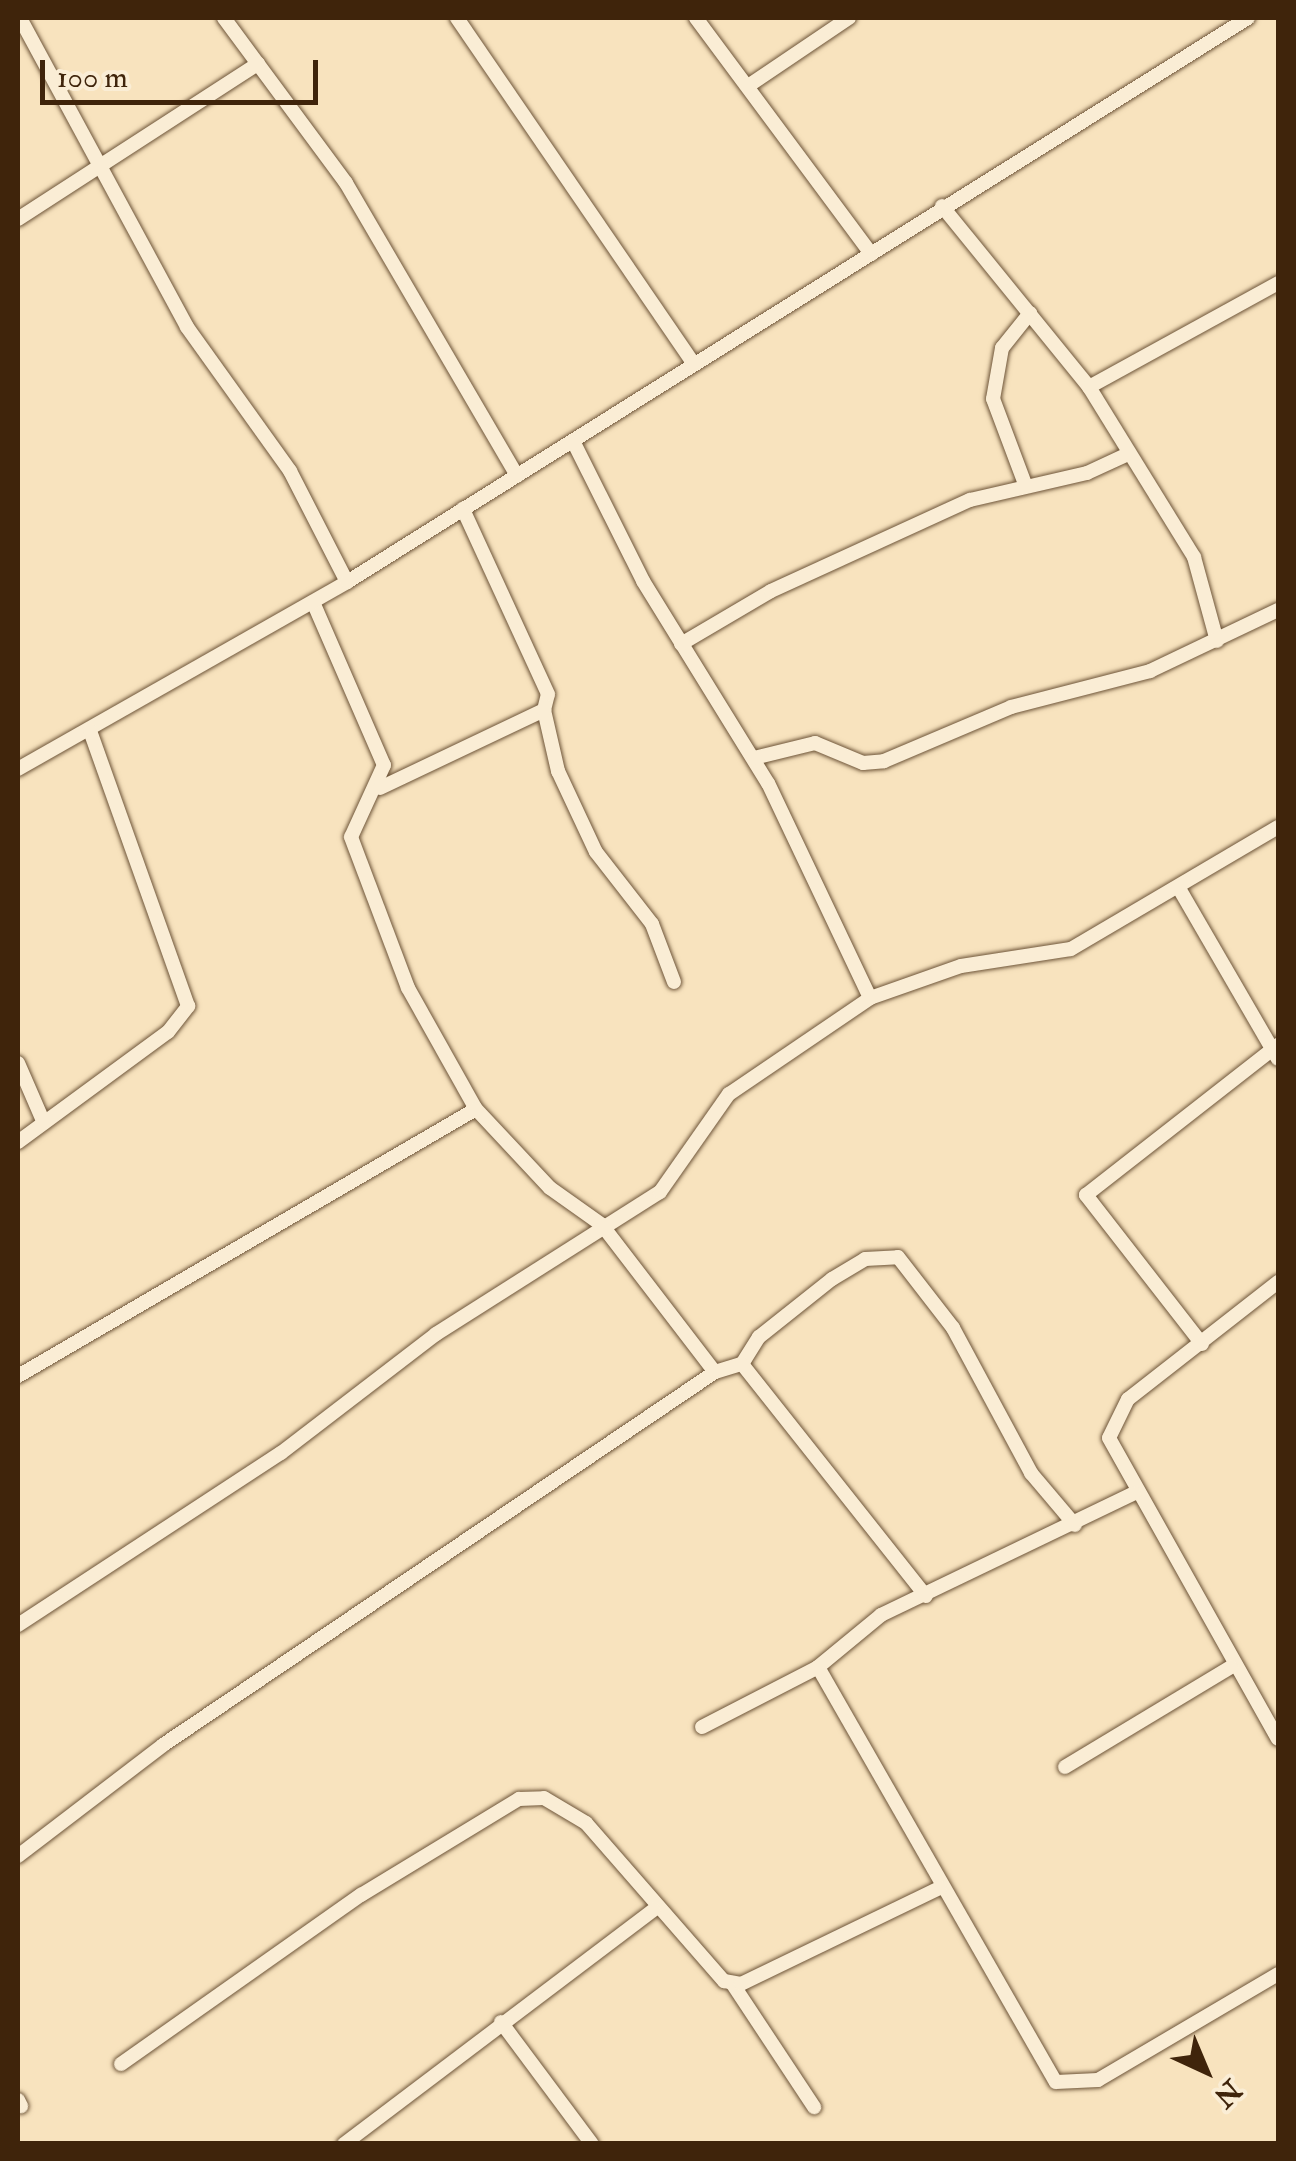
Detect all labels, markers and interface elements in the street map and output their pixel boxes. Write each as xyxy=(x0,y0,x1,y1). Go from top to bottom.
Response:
scale bar xyxy=(45,40,322,102)
text: 100 m xyxy=(57,59,128,96)
north arrow xyxy=(1156,2021,1256,2121)
text: N xyxy=(1206,2072,1248,2114)

